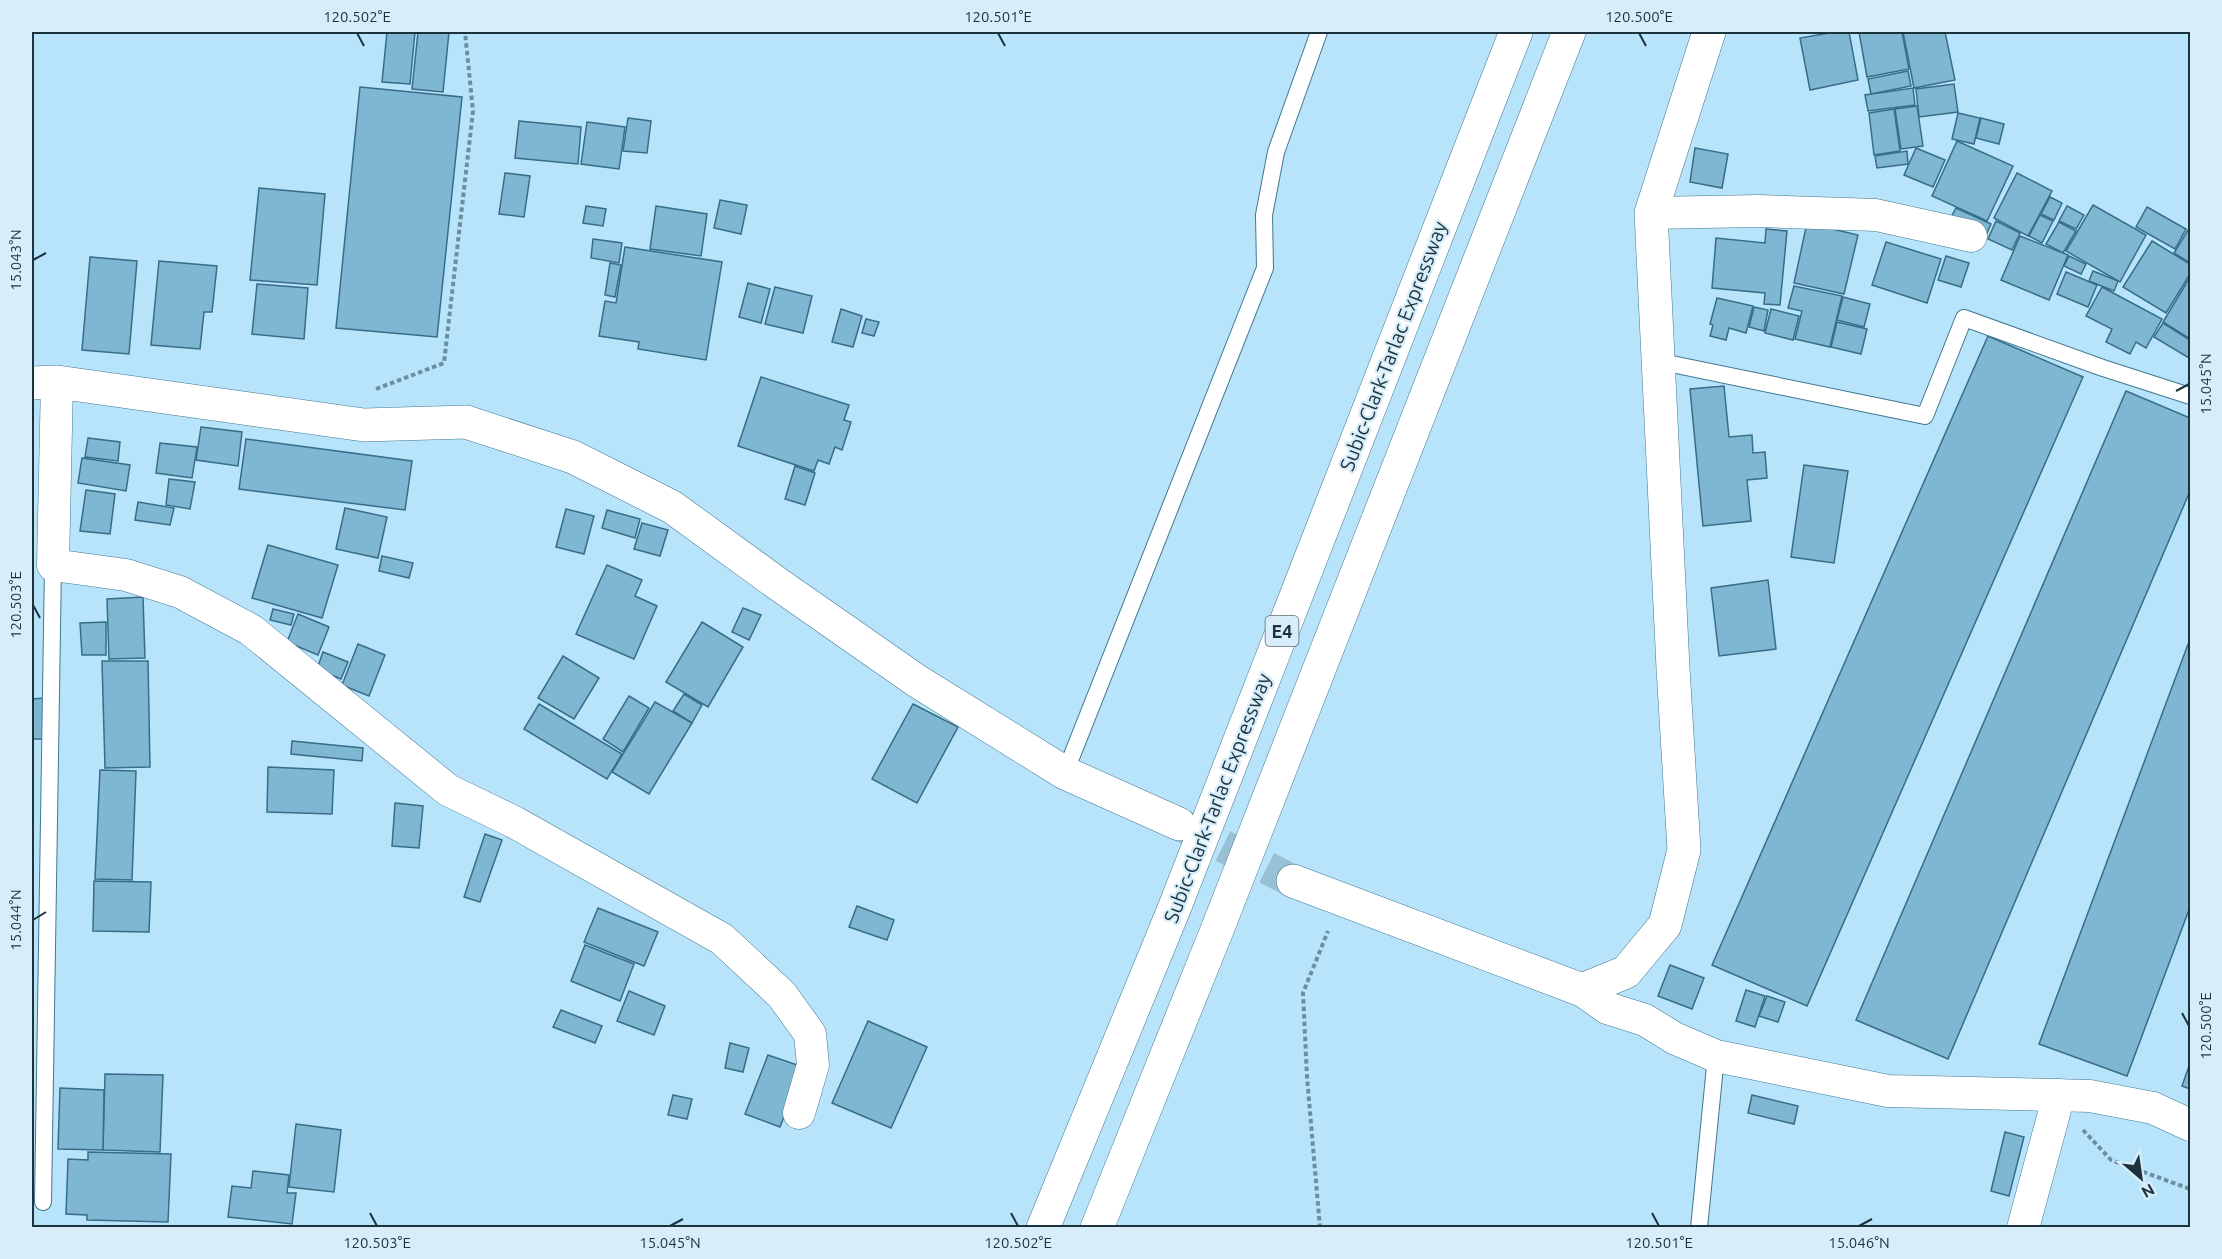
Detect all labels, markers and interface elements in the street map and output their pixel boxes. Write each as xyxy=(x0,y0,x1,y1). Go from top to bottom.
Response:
text: 120.502°E xyxy=(323,8,391,25)
text: 120.501°E xyxy=(964,8,1032,25)
text: 120.500°E xyxy=(1605,8,1673,25)
street label: Subic-Clark-Tarlac Expressway xyxy=(1335,218,1451,474)
text: 15.043°N xyxy=(7,229,24,291)
text: 15.045°N xyxy=(2197,353,2214,415)
text: 120.503°E xyxy=(7,571,24,639)
road number: E4 xyxy=(1266,616,1298,646)
street label: Subic-Clark-Tarlac Expressway xyxy=(1159,670,1275,926)
text: 15.044°N xyxy=(7,889,24,951)
text: 120.500°E xyxy=(2197,992,2214,1060)
north arrow xyxy=(2111,1148,2171,1208)
text: N xyxy=(2139,1180,2158,1202)
text: 120.503°E xyxy=(343,1234,411,1251)
text: 15.045°N xyxy=(639,1234,701,1251)
text: 120.502°E xyxy=(984,1234,1052,1251)
text: 120.501°E xyxy=(1625,1234,1693,1251)
text: 15.046°N xyxy=(1828,1234,1890,1251)

